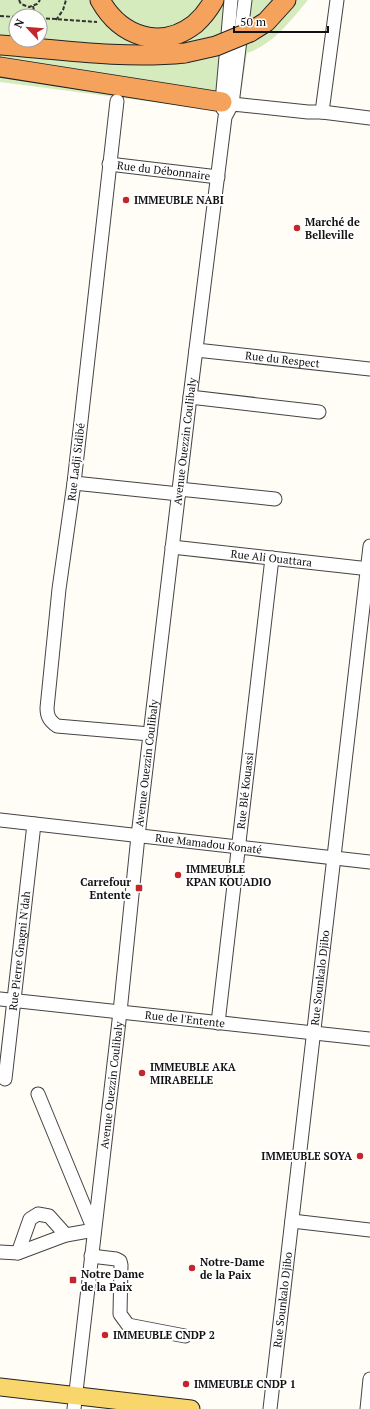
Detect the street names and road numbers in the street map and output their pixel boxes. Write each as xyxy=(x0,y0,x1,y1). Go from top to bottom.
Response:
street label: Rue du Débonnaire xyxy=(116,158,212,183)
street label: Rue du Respect xyxy=(245,348,320,370)
street label: Avenue Ouezzin Coulibaly xyxy=(170,376,199,506)
street label: Rue Ladji Sidibé xyxy=(64,422,88,502)
street label: Rue Ali Ouattara xyxy=(230,547,313,570)
street label: Avenue Ouezzin Coulibaly xyxy=(132,698,161,827)
street label: Rue Blé Kouassi xyxy=(234,751,256,830)
street label: Rue Mamadou Konaté xyxy=(155,831,263,857)
street label: Rue Pierre Gnagni N'dah xyxy=(6,890,33,1011)
street label: Rue Sounkalo Djibo xyxy=(307,929,332,1026)
street label: Rue de l'Entente xyxy=(144,1008,226,1030)
street label: Avenue Ouezzin Coulibaly xyxy=(97,1020,126,1150)
street label: Rue Sounkalo Djibo xyxy=(270,1251,295,1348)

